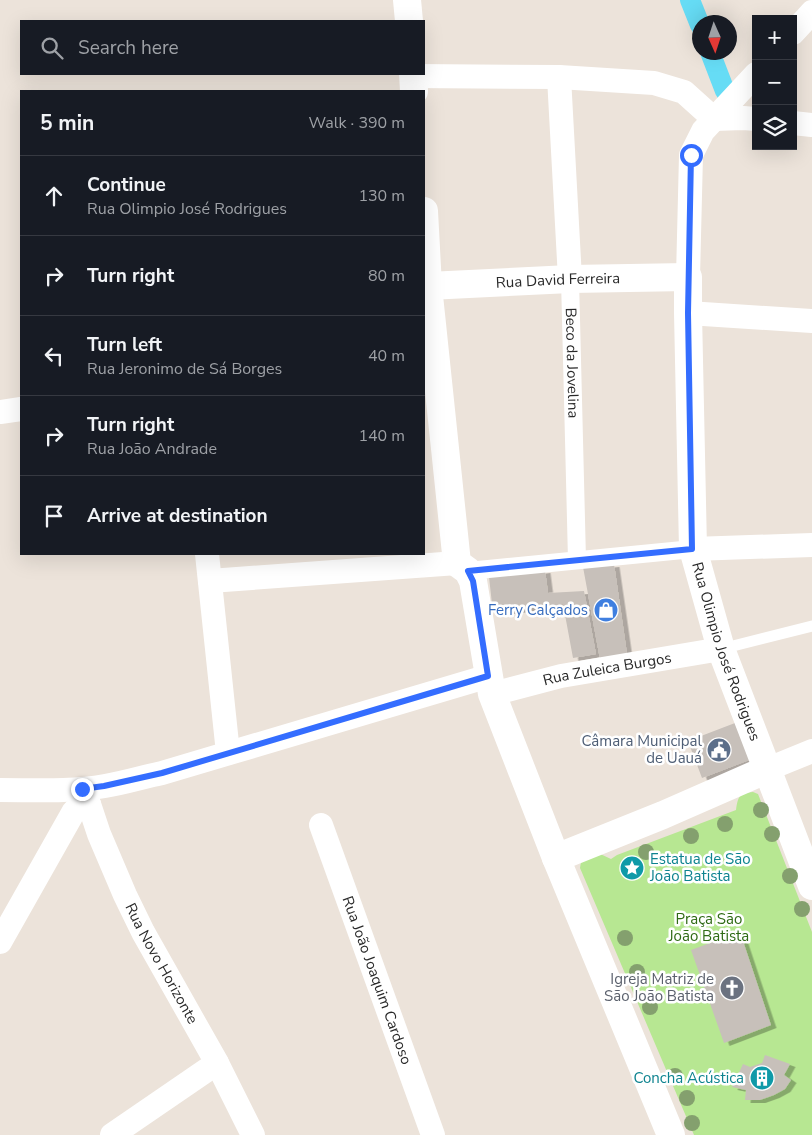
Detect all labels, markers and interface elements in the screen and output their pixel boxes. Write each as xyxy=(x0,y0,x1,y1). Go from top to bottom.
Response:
north arrow xyxy=(692,15,737,60)
map controls xyxy=(752,15,797,150)
button: + xyxy=(752,15,797,60)
search box xyxy=(20,20,425,75)
icon: search xyxy=(38,34,66,62)
text: Search here xyxy=(78,35,179,61)
button: − xyxy=(752,60,797,105)
button: layers xyxy=(752,105,797,150)
text: 5 min xyxy=(40,109,94,137)
text: Walk · 390 m xyxy=(309,112,405,134)
route start xyxy=(680,144,703,167)
text: Continue xyxy=(87,172,166,198)
icon: ahead xyxy=(40,182,68,210)
text: 130 m xyxy=(358,185,405,207)
text: Rua Olimpio José Rodrigues xyxy=(87,198,287,220)
icon: right xyxy=(40,262,68,290)
text: Turn right xyxy=(87,263,174,289)
text: 80 m xyxy=(368,265,405,287)
street label: Rua David Ferreira xyxy=(495,268,620,293)
street label: Beco da Jovelina xyxy=(561,307,583,419)
text: Turn left xyxy=(87,332,162,358)
icon: left xyxy=(40,342,68,370)
text: 40 m xyxy=(368,345,405,367)
text: Rua Jeronimo de Sá Borges xyxy=(87,358,282,380)
text: Turn right xyxy=(87,412,174,438)
icon: right xyxy=(40,422,68,450)
text: 140 m xyxy=(358,425,405,447)
text: Rua João Andrade xyxy=(87,438,217,460)
icon: arrive xyxy=(40,502,68,530)
text: Arrive at destination xyxy=(87,503,268,529)
street label: Rua Olimpio José Rodrigues xyxy=(687,560,765,744)
shop icon: Ferry Calçados xyxy=(593,597,619,623)
place label: Ferry Calçados xyxy=(488,600,588,620)
street label: Rua Zuleica Burgos xyxy=(541,648,673,690)
place label: Câmara Municipal de Uauá xyxy=(582,731,703,768)
public building icon: Câmara Municipal de Uauá xyxy=(706,737,732,763)
route end xyxy=(71,778,94,801)
place label: Estatua de São João Batista xyxy=(649,849,751,886)
place icon: Estatua de São João Batista xyxy=(619,855,645,881)
street label: Rua João Joaquim Cardoso xyxy=(337,893,417,1067)
street label: Rua Novo Horizonte xyxy=(120,900,203,1027)
park label: Praça São João Batista xyxy=(668,909,749,946)
place label: Igreja Matriz de São João Batista xyxy=(604,969,714,1006)
church icon: Igreja Matriz de São João Batista xyxy=(719,975,745,1001)
building icon: Concha Acústica xyxy=(749,1065,775,1091)
place label: Concha Acústica xyxy=(633,1068,744,1088)

